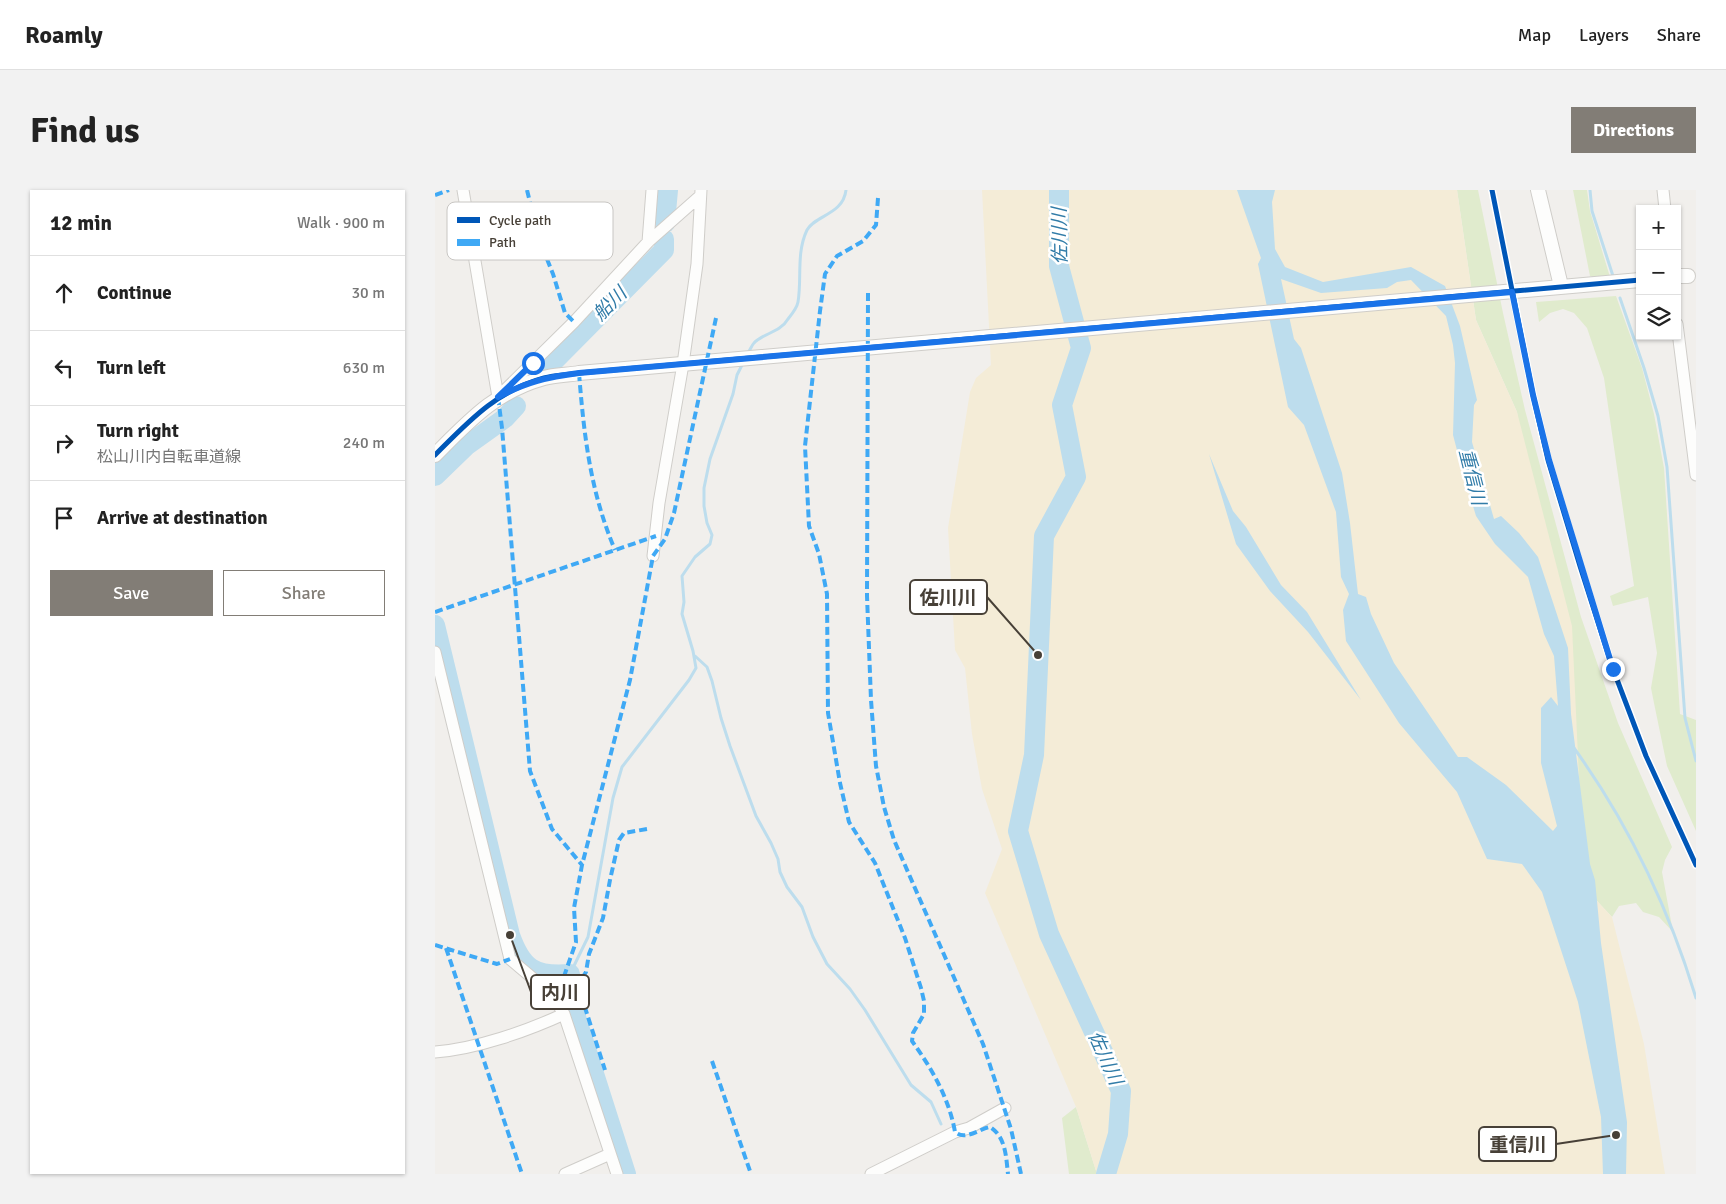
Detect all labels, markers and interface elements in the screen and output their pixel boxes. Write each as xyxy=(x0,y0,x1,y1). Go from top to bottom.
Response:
text: Roamly xyxy=(25,20,103,50)
text: Map xyxy=(1518,24,1551,46)
text: Layers xyxy=(1579,24,1629,46)
text: Share xyxy=(1657,24,1701,46)
button: Directions xyxy=(1571,107,1696,153)
text: Find us xyxy=(30,109,140,152)
legend xyxy=(447,202,613,260)
water label: 佐川川 xyxy=(1047,205,1072,265)
map controls xyxy=(1636,205,1681,340)
button: + xyxy=(1636,205,1681,250)
text: 12 min xyxy=(50,210,112,236)
text: Cycle path xyxy=(489,212,551,229)
text: Walk · 900 m xyxy=(297,213,385,233)
text: Path xyxy=(489,234,516,251)
button: − xyxy=(1636,250,1681,295)
icon: ahead xyxy=(50,279,78,307)
text: Continue xyxy=(97,281,172,305)
water label: 船川 xyxy=(588,281,633,326)
text: 30 m xyxy=(351,283,385,303)
button: layers xyxy=(1636,295,1681,340)
route start xyxy=(522,352,545,375)
icon: left xyxy=(50,354,78,382)
text: Turn left xyxy=(97,356,166,380)
text: 630 m xyxy=(343,358,385,378)
text: Turn right xyxy=(97,419,179,443)
icon: right xyxy=(50,429,78,457)
text: 240 m xyxy=(343,433,385,453)
water label: 重信川 xyxy=(1453,446,1491,509)
text: 松山川内自転車道線 xyxy=(97,447,241,467)
icon: arrive xyxy=(50,504,78,532)
text: Arrive at destination xyxy=(97,506,268,530)
button: Save xyxy=(50,570,213,616)
button: Share xyxy=(223,570,385,616)
callout: 佐川川 xyxy=(910,580,987,614)
text: 佐川川 xyxy=(919,586,977,610)
route end xyxy=(1602,658,1625,681)
callout: 内川 xyxy=(531,975,589,1009)
text: 内川 xyxy=(541,981,579,1005)
water label: 佐川川 xyxy=(1082,1027,1128,1091)
callout: 重信川 xyxy=(1479,1127,1556,1161)
text: 重信川 xyxy=(1489,1133,1547,1157)

